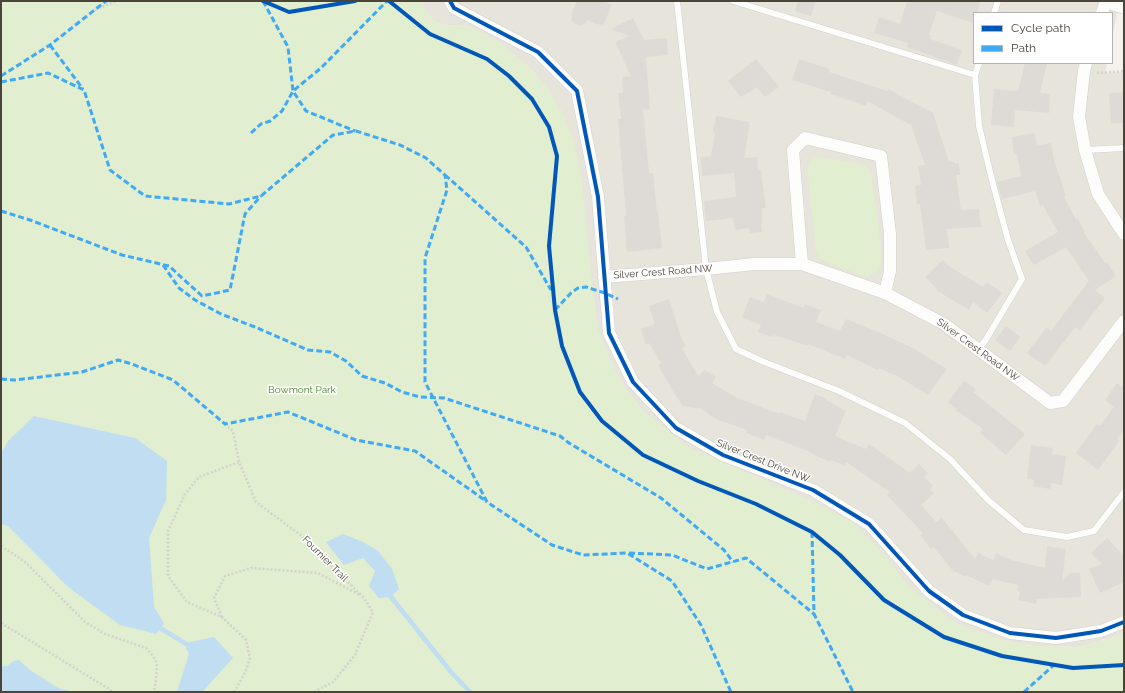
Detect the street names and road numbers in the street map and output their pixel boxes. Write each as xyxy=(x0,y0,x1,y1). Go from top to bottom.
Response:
street label: Silver Crest Road NW xyxy=(613,263,713,281)
street label: Silver Crest Road NW xyxy=(934,316,1022,384)
street label: Silver Crest Drive NW xyxy=(715,437,811,485)
street label: Fournier Trail xyxy=(300,534,350,584)

